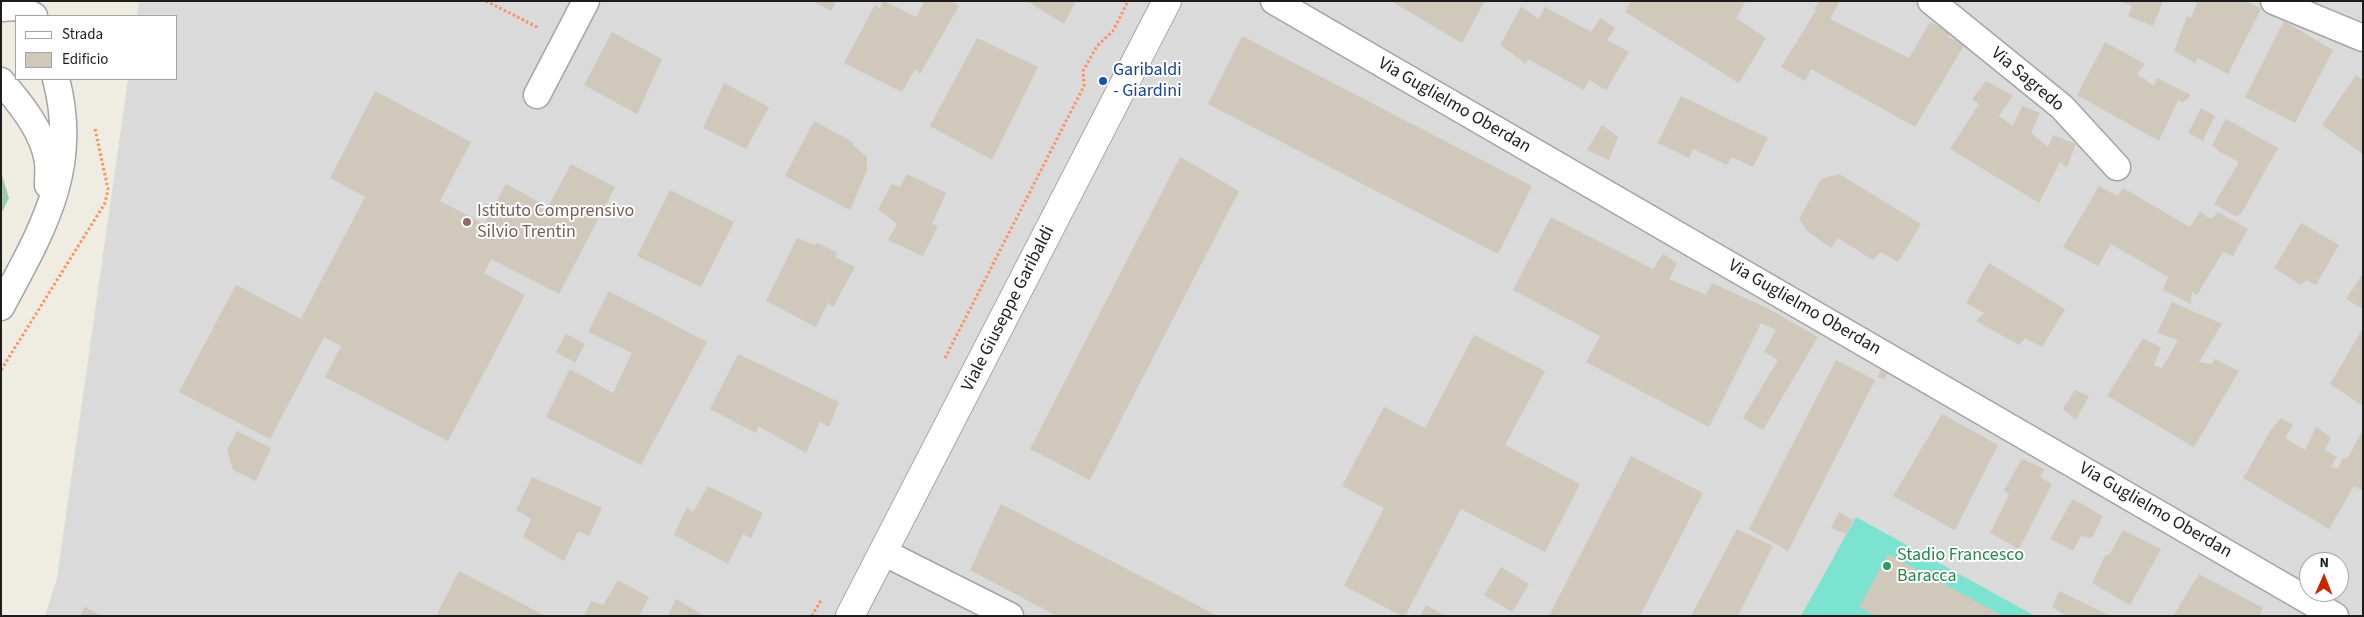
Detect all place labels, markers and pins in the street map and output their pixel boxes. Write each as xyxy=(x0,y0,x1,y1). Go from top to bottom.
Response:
place label: Garibaldi - Giardini xyxy=(1113,60,1182,102)
marker: Garibaldi - Giardini xyxy=(1097,75,1109,87)
place label: Istituto Comprensivo Silvio Trentin xyxy=(477,201,634,243)
marker: Istituto Comprensivo Silvio Trentin xyxy=(461,216,473,228)
place label: Stadio Francesco Baracca xyxy=(1897,545,2024,588)
marker: Stadio Francesco Baracca xyxy=(1881,560,1893,572)

